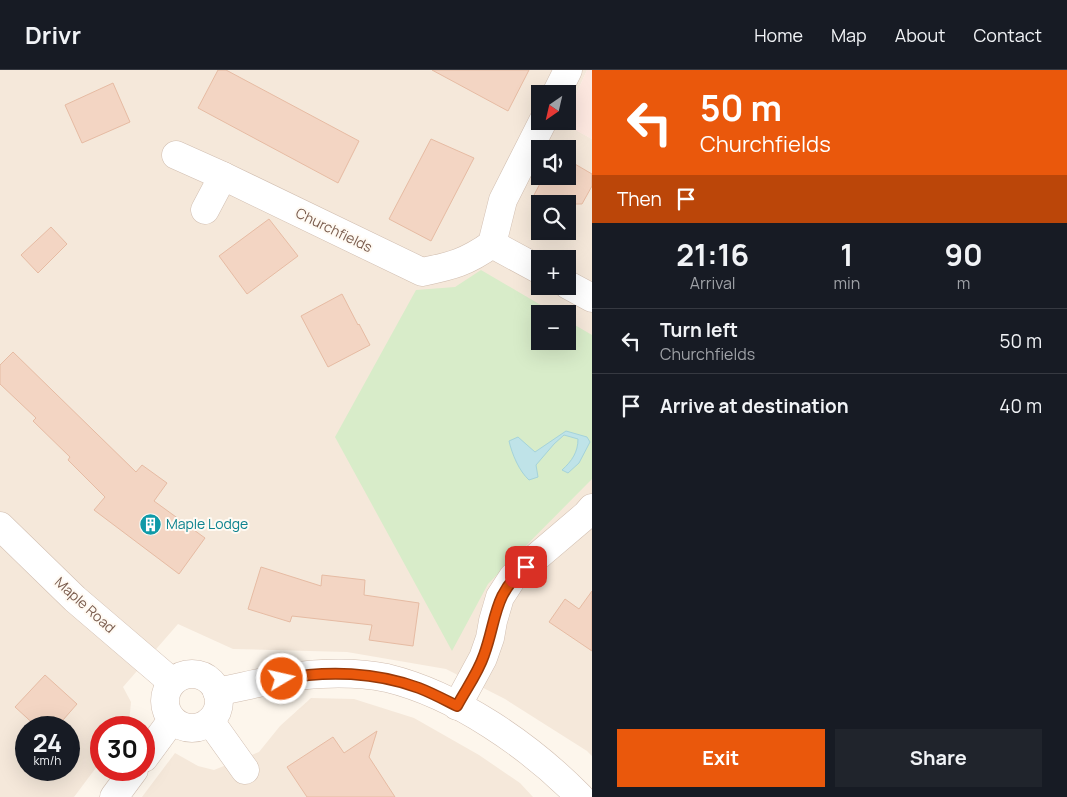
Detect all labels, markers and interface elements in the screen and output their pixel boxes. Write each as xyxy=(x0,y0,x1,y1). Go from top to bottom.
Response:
text: Drivr xyxy=(25,18,81,51)
text: Home xyxy=(754,23,803,47)
text: Map xyxy=(831,23,867,47)
text: About xyxy=(895,23,945,47)
text: Contact xyxy=(973,23,1042,47)
text: 50 m xyxy=(700,84,782,132)
north arrow xyxy=(531,85,576,130)
map controls xyxy=(531,85,576,350)
icon: left xyxy=(617,90,682,155)
text: Churchfields xyxy=(700,129,831,159)
button: sound xyxy=(531,140,576,185)
icon: arrive xyxy=(672,185,700,213)
text: Then xyxy=(617,186,662,212)
button: search xyxy=(531,195,576,240)
street label: Churchfields xyxy=(293,203,376,256)
text: 21:16 xyxy=(676,234,749,275)
text: 1 xyxy=(840,234,853,275)
text: 90 xyxy=(944,234,983,275)
button: + xyxy=(531,250,576,295)
text: Arrival xyxy=(690,272,736,294)
text: min xyxy=(833,272,860,294)
text: m xyxy=(957,272,970,294)
button: − xyxy=(531,305,576,350)
text: Turn left xyxy=(660,317,738,343)
icon: left xyxy=(617,327,645,355)
text: 50 m xyxy=(1000,328,1042,354)
text: Churchfields xyxy=(660,343,755,365)
icon: arrive xyxy=(617,392,645,420)
text: Arrive at destination xyxy=(660,393,849,419)
text: 40 m xyxy=(999,393,1042,419)
building icon: Maple Lodge xyxy=(138,512,162,536)
place label: Maple Lodge xyxy=(166,514,248,533)
pin xyxy=(505,546,547,588)
icon: arrive xyxy=(512,553,540,581)
street label: Maple Road xyxy=(51,572,120,637)
position arrow xyxy=(255,652,307,704)
speed limit sign: 30 xyxy=(90,716,155,781)
text: 24 xyxy=(33,725,62,760)
button: Exit xyxy=(617,729,825,787)
button: Share xyxy=(835,729,1042,787)
text: km/h xyxy=(34,752,61,769)

